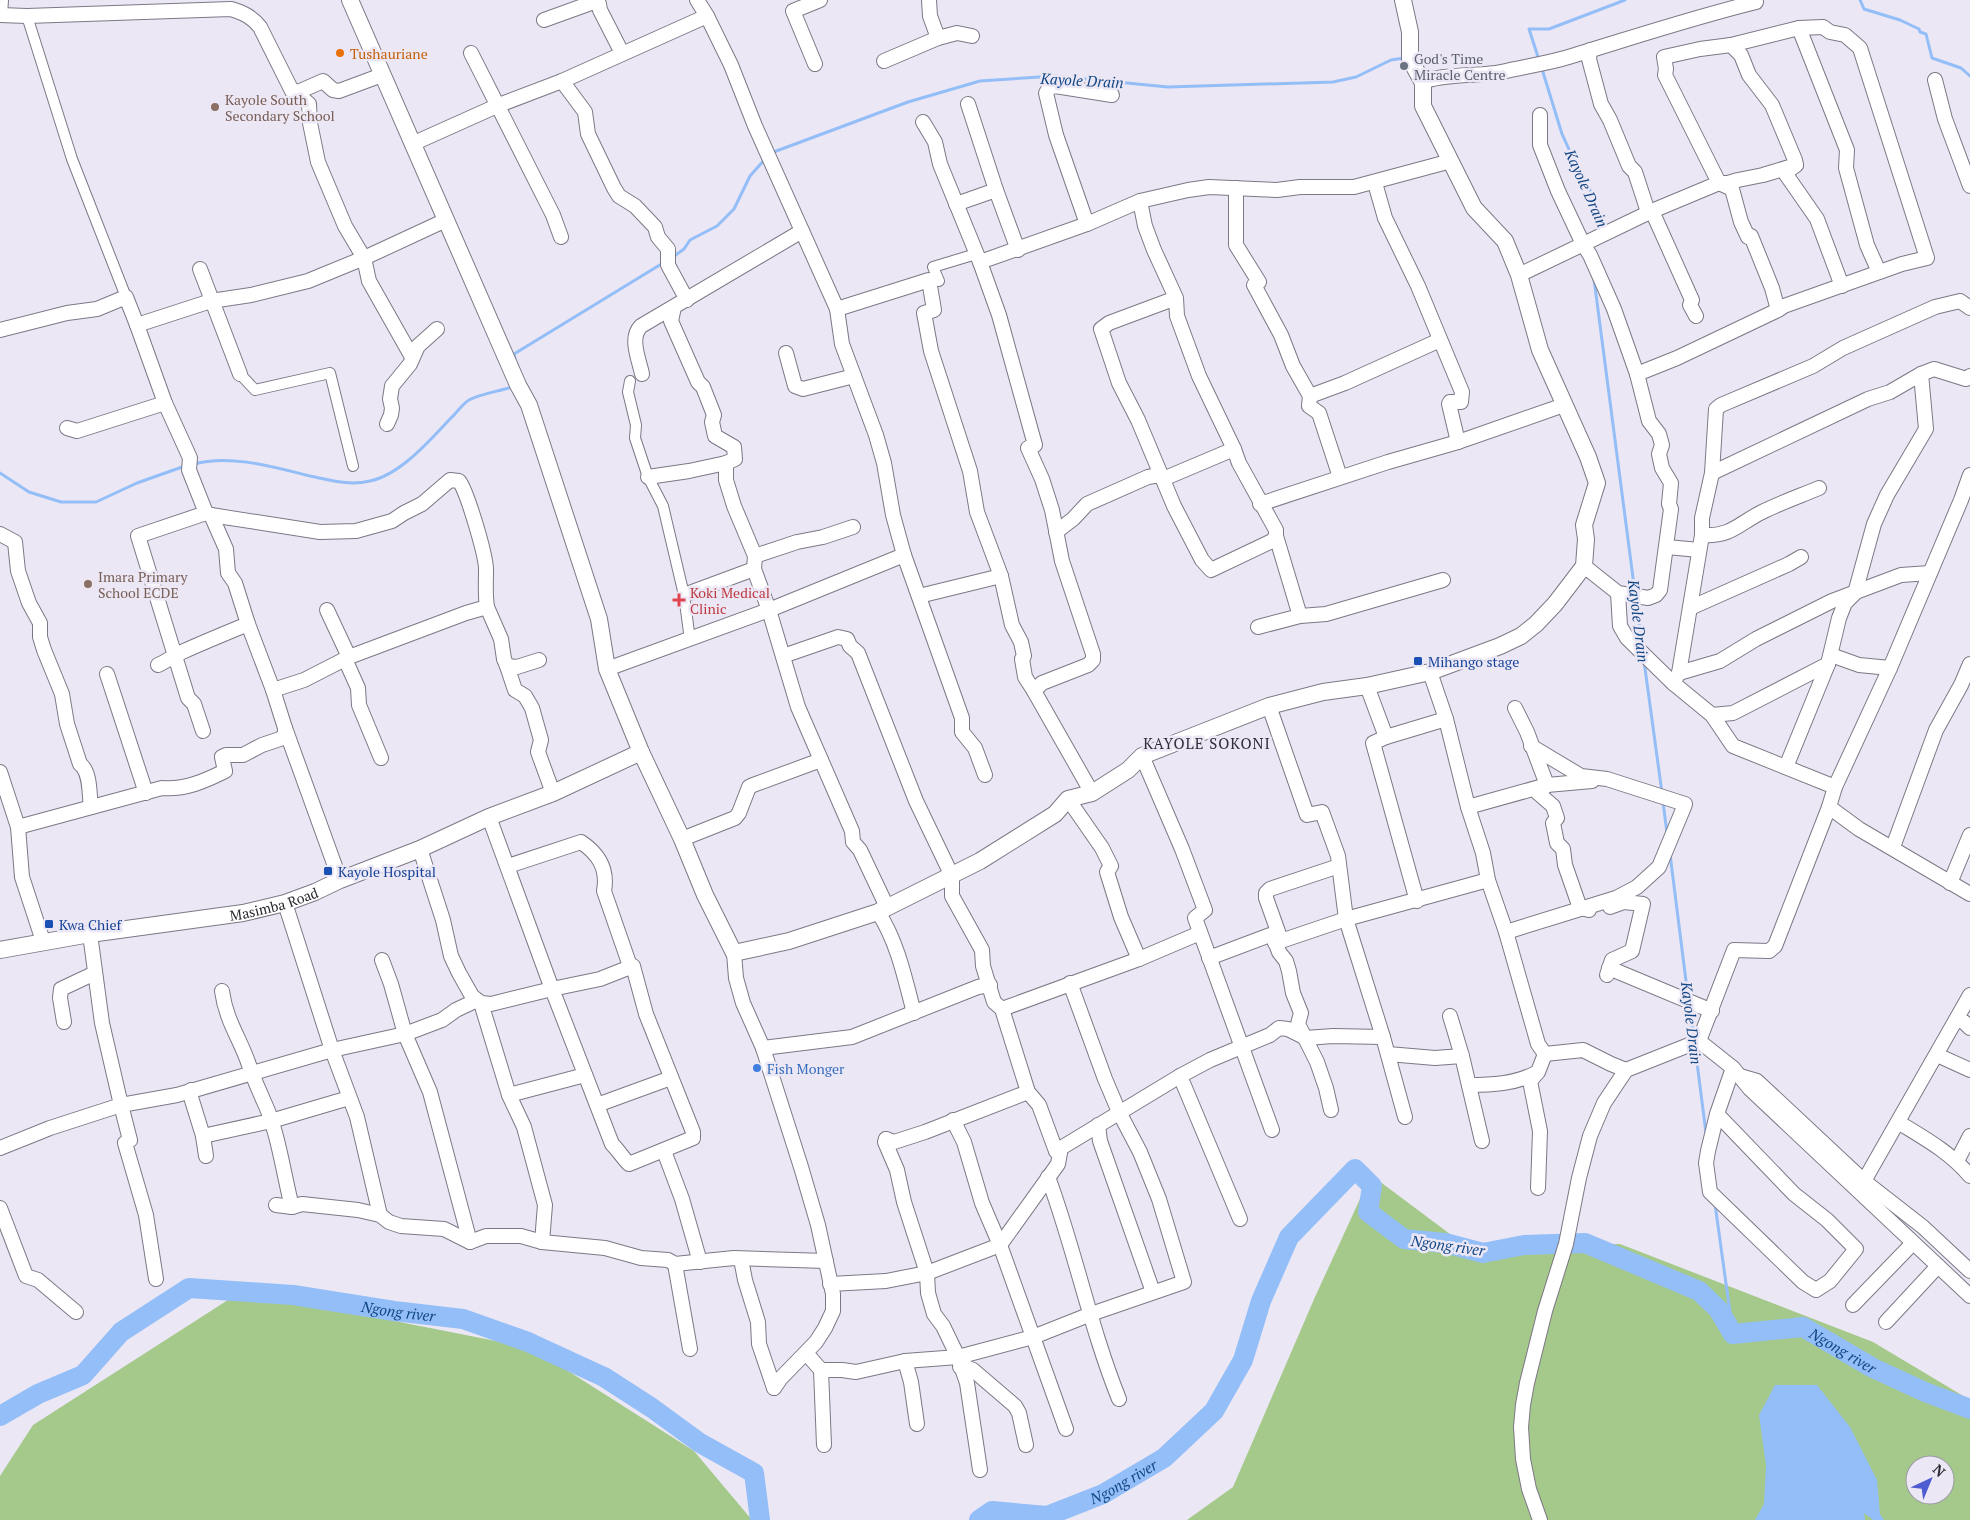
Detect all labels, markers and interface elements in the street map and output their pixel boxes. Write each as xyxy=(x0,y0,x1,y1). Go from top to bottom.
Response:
place label: Tushauriane xyxy=(350,44,428,63)
marker: Tushauriane xyxy=(334,47,346,59)
place label: God's Time Miracle Centre xyxy=(1414,49,1506,84)
marker: God's Time Miracle Centre xyxy=(1398,60,1410,72)
water label: Kayole Drain xyxy=(1039,68,1124,92)
place label: Kayole South Secondary School xyxy=(225,90,335,125)
marker: Kayole South Secondary School xyxy=(209,101,221,113)
water label: Kayole Drain xyxy=(1561,145,1613,230)
place label: Imara Primary School ECDE xyxy=(98,567,189,602)
water label: Kayole Drain xyxy=(1624,577,1654,664)
marker: Imara Primary School ECDE xyxy=(82,578,94,590)
place label: Koki Medical Clinic xyxy=(690,583,770,618)
marker: Koki Medical Clinic xyxy=(672,593,686,607)
place label: Mihango stage xyxy=(1428,652,1519,671)
marker: Mihango stage xyxy=(1412,655,1424,667)
district label: KAYOLE SOKONI xyxy=(1143,733,1271,753)
place label: Kayole Hospital xyxy=(338,862,436,881)
marker: Kayole Hospital xyxy=(322,865,334,877)
street label: Masimba Road xyxy=(228,882,321,924)
place label: Kwa Chief xyxy=(59,915,122,934)
marker: Kwa Chief xyxy=(43,918,55,930)
water label: Kayole Drain xyxy=(1677,979,1707,1066)
place label: Fish Monger xyxy=(767,1059,845,1078)
marker: Fish Monger xyxy=(751,1062,763,1074)
water label: Ngong river xyxy=(1409,1230,1487,1260)
water label: Ngong river xyxy=(359,1296,438,1326)
water label: Ngong river xyxy=(1805,1323,1881,1378)
water label: Ngong river xyxy=(1086,1454,1162,1509)
north arrow xyxy=(1905,1455,1955,1505)
text: N xyxy=(1929,1460,1950,1481)

